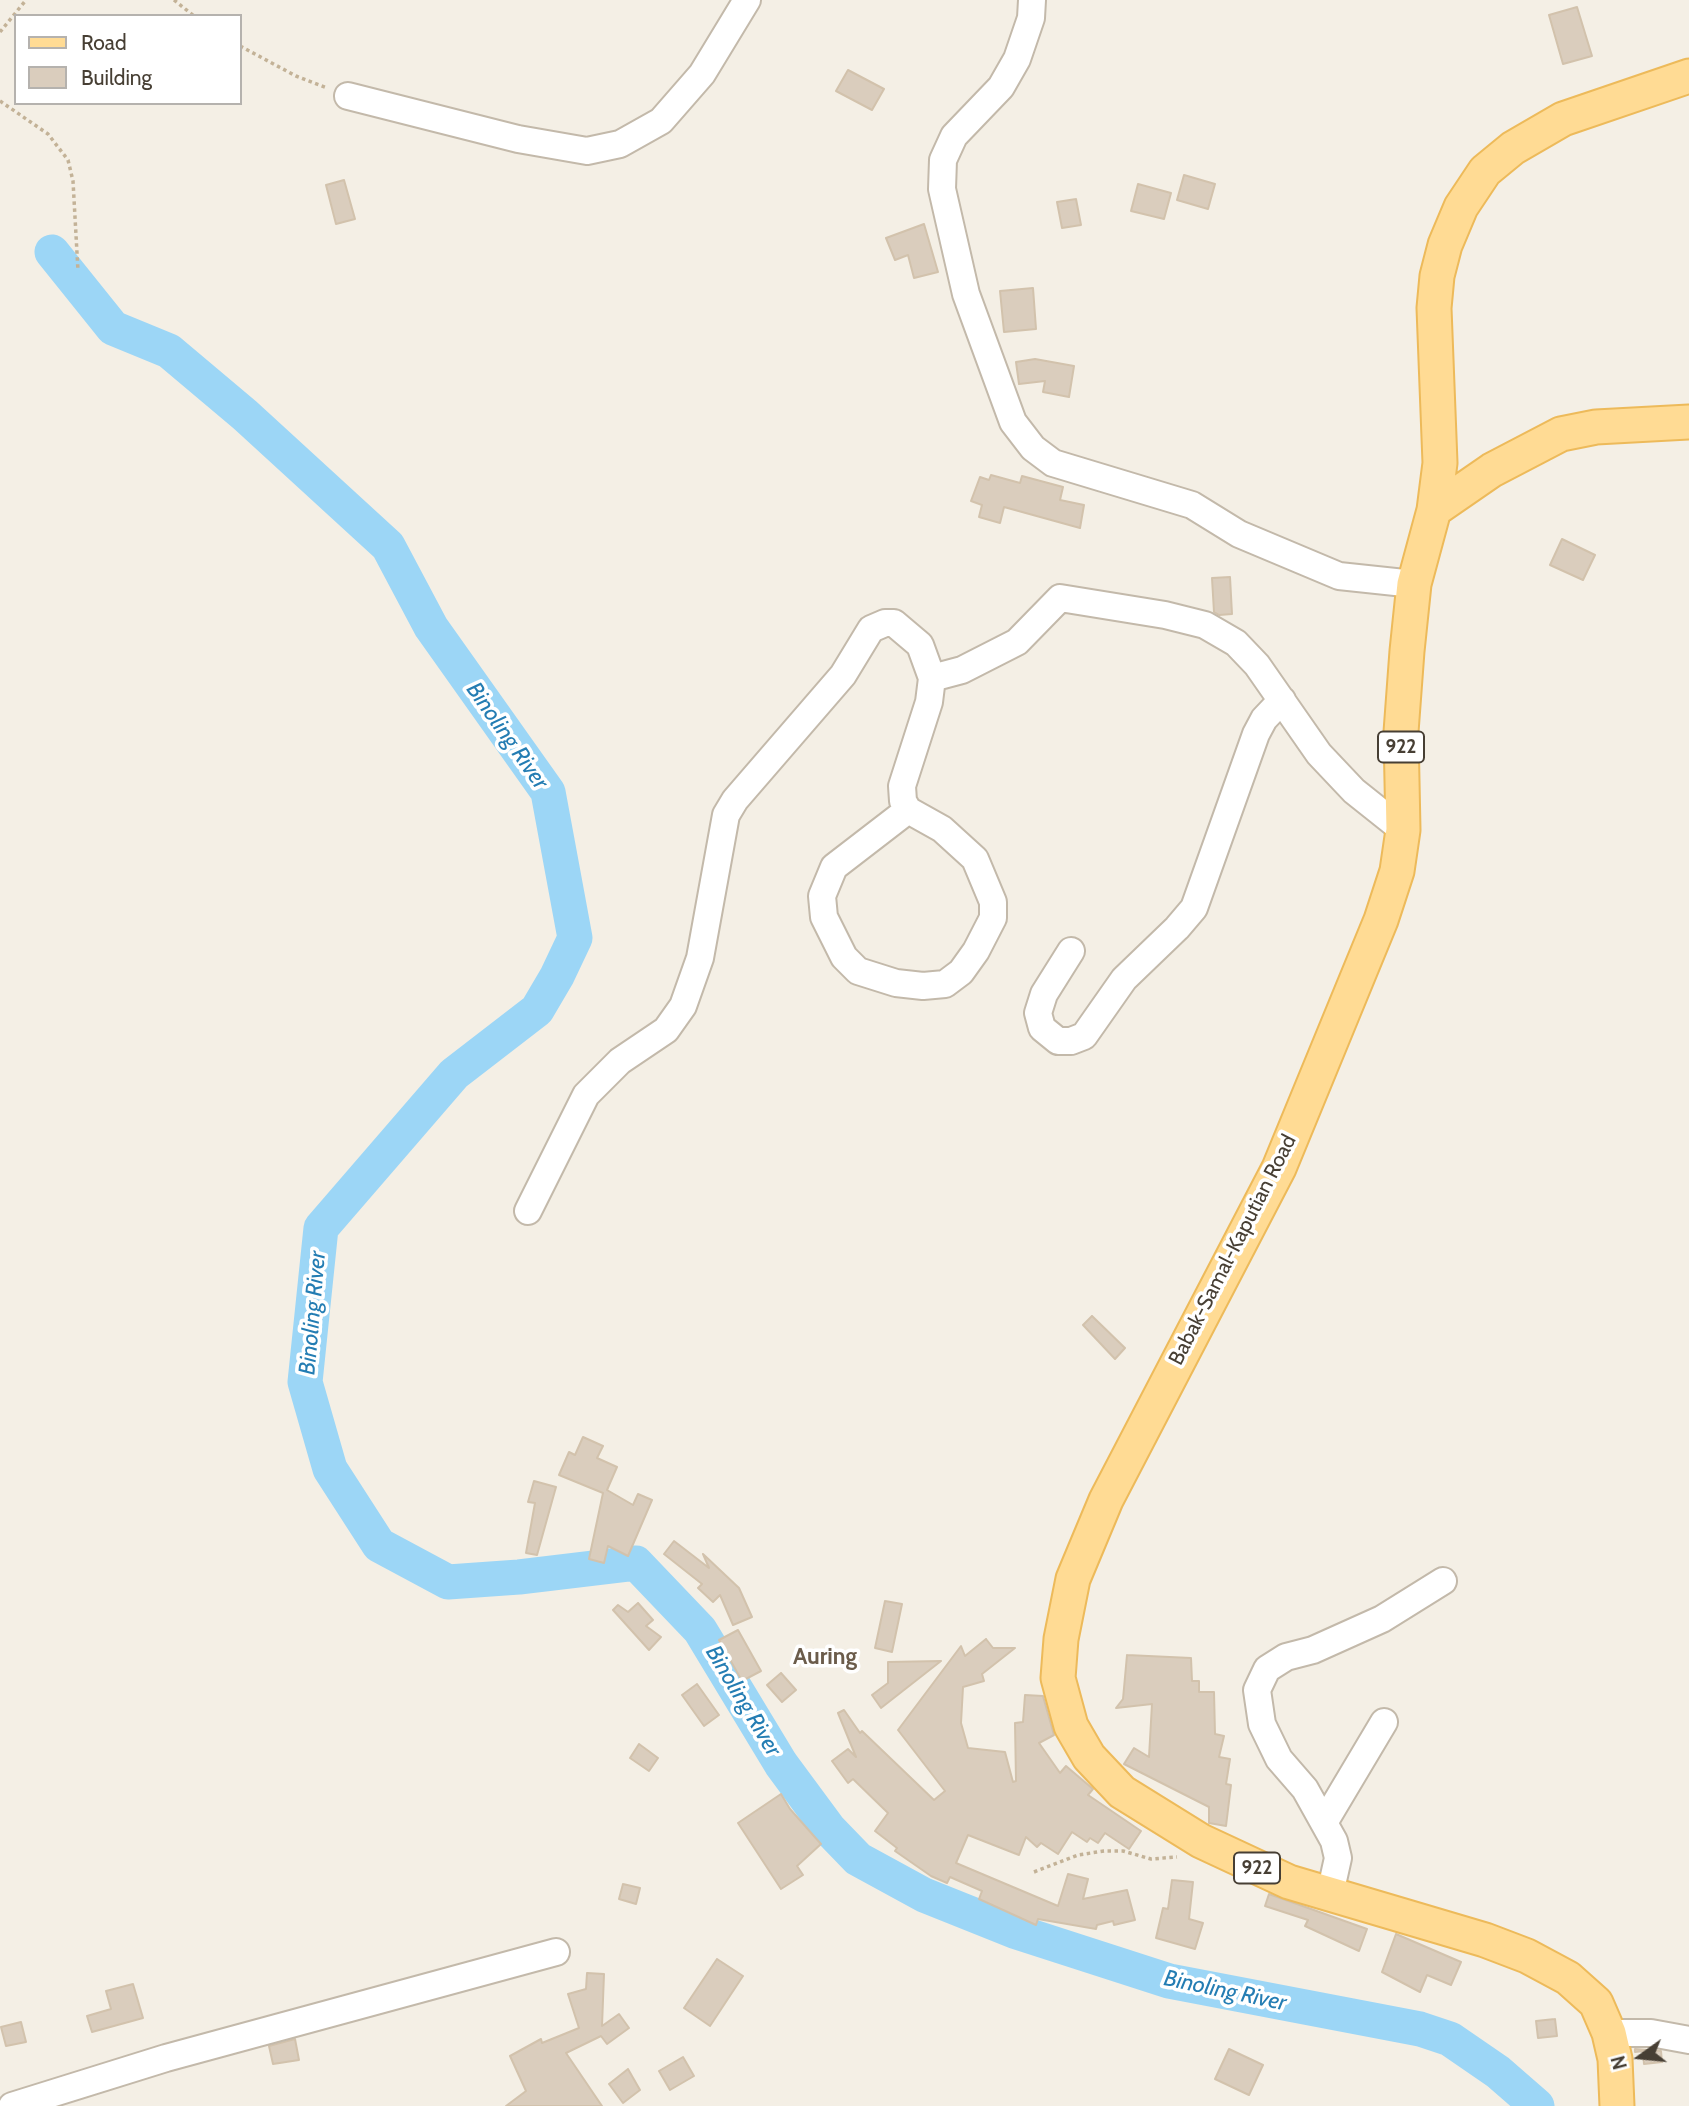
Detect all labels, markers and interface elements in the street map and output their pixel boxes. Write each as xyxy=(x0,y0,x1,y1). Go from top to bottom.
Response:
legend xyxy=(14,14,242,105)
text: Road xyxy=(81,30,127,55)
text: Building xyxy=(81,65,152,90)
water label: Binoling River xyxy=(460,677,554,795)
road number: 922 xyxy=(1378,732,1424,762)
street label: Babak-Samal-Kaputian Road xyxy=(1164,1131,1302,1369)
water label: Binoling River xyxy=(294,1250,332,1376)
water label: Binoling River xyxy=(699,1641,787,1761)
district label: Auring xyxy=(793,1643,857,1671)
road number: 922 xyxy=(1234,1852,1280,1884)
water label: Binoling River xyxy=(1161,1965,1289,2017)
north arrow xyxy=(1605,2022,1675,2092)
text: N xyxy=(1606,2053,1632,2072)

